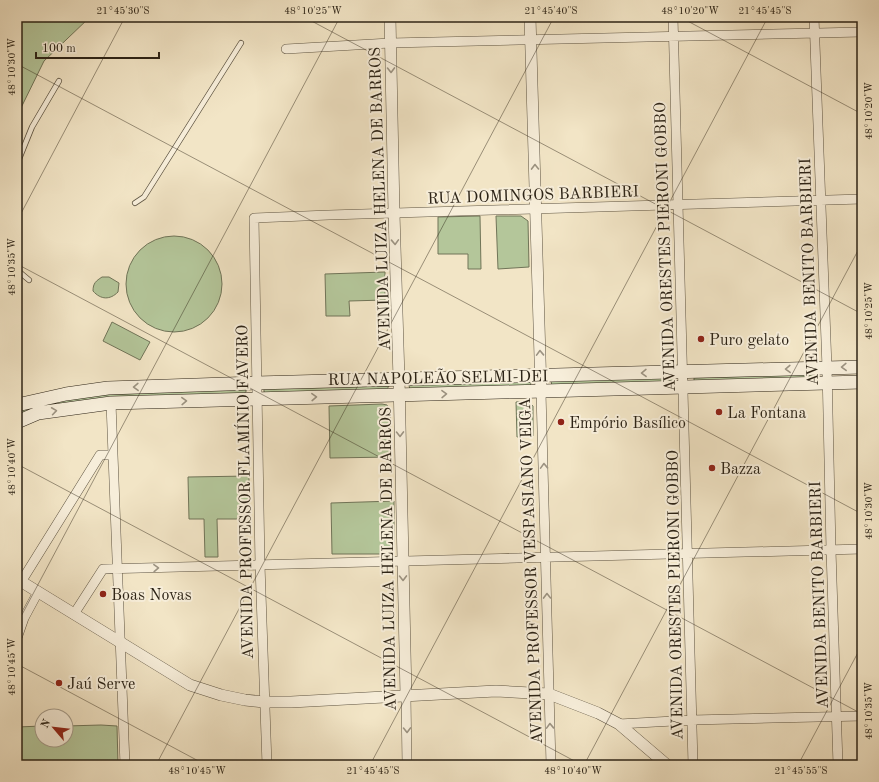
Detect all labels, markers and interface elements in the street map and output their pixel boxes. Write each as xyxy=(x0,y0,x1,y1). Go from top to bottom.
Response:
text: 21°45'30"S xyxy=(96,6,150,16)
text: 48°10'25"W xyxy=(284,6,342,16)
text: 21°45'40"S xyxy=(524,6,578,16)
text: 48°10'20"W xyxy=(661,6,719,16)
text: 21°45'45"S xyxy=(738,6,792,16)
scale bar xyxy=(36,34,159,60)
text: 48°10'30"W xyxy=(7,38,17,96)
text: 100 m xyxy=(42,43,76,55)
street label: AVENIDA LUIZA HELENA DE BARROS xyxy=(368,47,394,351)
one-way arrow xyxy=(387,67,395,73)
text: 48°10'20"W xyxy=(864,82,874,140)
street label: AVENIDA ORESTES PIERONI GOBBO xyxy=(653,102,679,392)
street label: AVENIDA BENITO BARBIERI xyxy=(798,158,822,386)
one-way arrow xyxy=(530,164,539,170)
street label: RUA DOMINGOS BARBIERI xyxy=(427,184,639,208)
text: 48°10'35"W xyxy=(7,238,17,296)
one-way arrow xyxy=(391,239,399,245)
text: 48°10'25"W xyxy=(864,282,874,340)
street label: AVENIDA PROFESSOR FLAMÍNIO FAVERO xyxy=(231,324,257,660)
place label: Puro gelato xyxy=(709,333,789,349)
marker: Puro gelato xyxy=(696,334,706,344)
one-way arrow xyxy=(535,350,544,356)
one-way arrow xyxy=(841,363,847,371)
street label: RUA NAPOLEÃO SELMI-DEI xyxy=(327,365,549,389)
one-way arrow xyxy=(785,365,791,373)
one-way arrow xyxy=(641,369,647,377)
one-way arrow xyxy=(133,383,139,392)
one-way arrow xyxy=(441,390,447,398)
one-way arrow xyxy=(311,393,317,401)
one-way arrow xyxy=(181,397,187,405)
street label: AVENIDA PROFESSOR VESPASIANO VEIGA xyxy=(518,397,546,745)
place label: La Fontana xyxy=(727,406,806,422)
one-way arrow xyxy=(51,407,57,416)
street label: AVENIDA LUIZA HELENA DE BARROS xyxy=(378,407,400,711)
marker: La Fontana xyxy=(714,407,724,417)
place label: Empório Basílico xyxy=(569,416,686,432)
marker: Empório Basílico xyxy=(556,417,566,427)
one-way arrow xyxy=(396,431,404,437)
text: 48°10'40"W xyxy=(7,438,17,496)
street label: AVENIDA ORESTES PIERONI GOBBO xyxy=(665,450,687,740)
place label: Bazza xyxy=(720,462,761,478)
one-way arrow xyxy=(539,463,548,469)
marker: Bazza xyxy=(707,463,717,473)
street label: AVENIDA BENITO BARBIERI xyxy=(808,481,832,709)
text: 48°10'30"W xyxy=(864,482,874,540)
one-way arrow xyxy=(153,564,159,572)
one-way arrow xyxy=(399,575,407,581)
place label: Boas Novas xyxy=(111,588,192,604)
marker: Boas Novas xyxy=(98,589,108,599)
one-way arrow xyxy=(543,593,551,599)
text: 48°10'45"W xyxy=(7,638,17,696)
place label: Jaú Serve xyxy=(67,677,135,693)
marker: Jaú Serve xyxy=(54,678,64,688)
text: 48°10'35"W xyxy=(864,682,874,740)
north arrow xyxy=(34,708,74,748)
text: N xyxy=(40,717,54,730)
one-way arrow xyxy=(546,723,554,729)
one-way arrow xyxy=(402,727,411,733)
text: 48°10'45"W xyxy=(168,766,226,776)
text: 21°45'45"S xyxy=(346,766,400,776)
text: 48°10'40"W xyxy=(544,766,602,776)
text: 21°45'55"S xyxy=(774,766,828,776)

